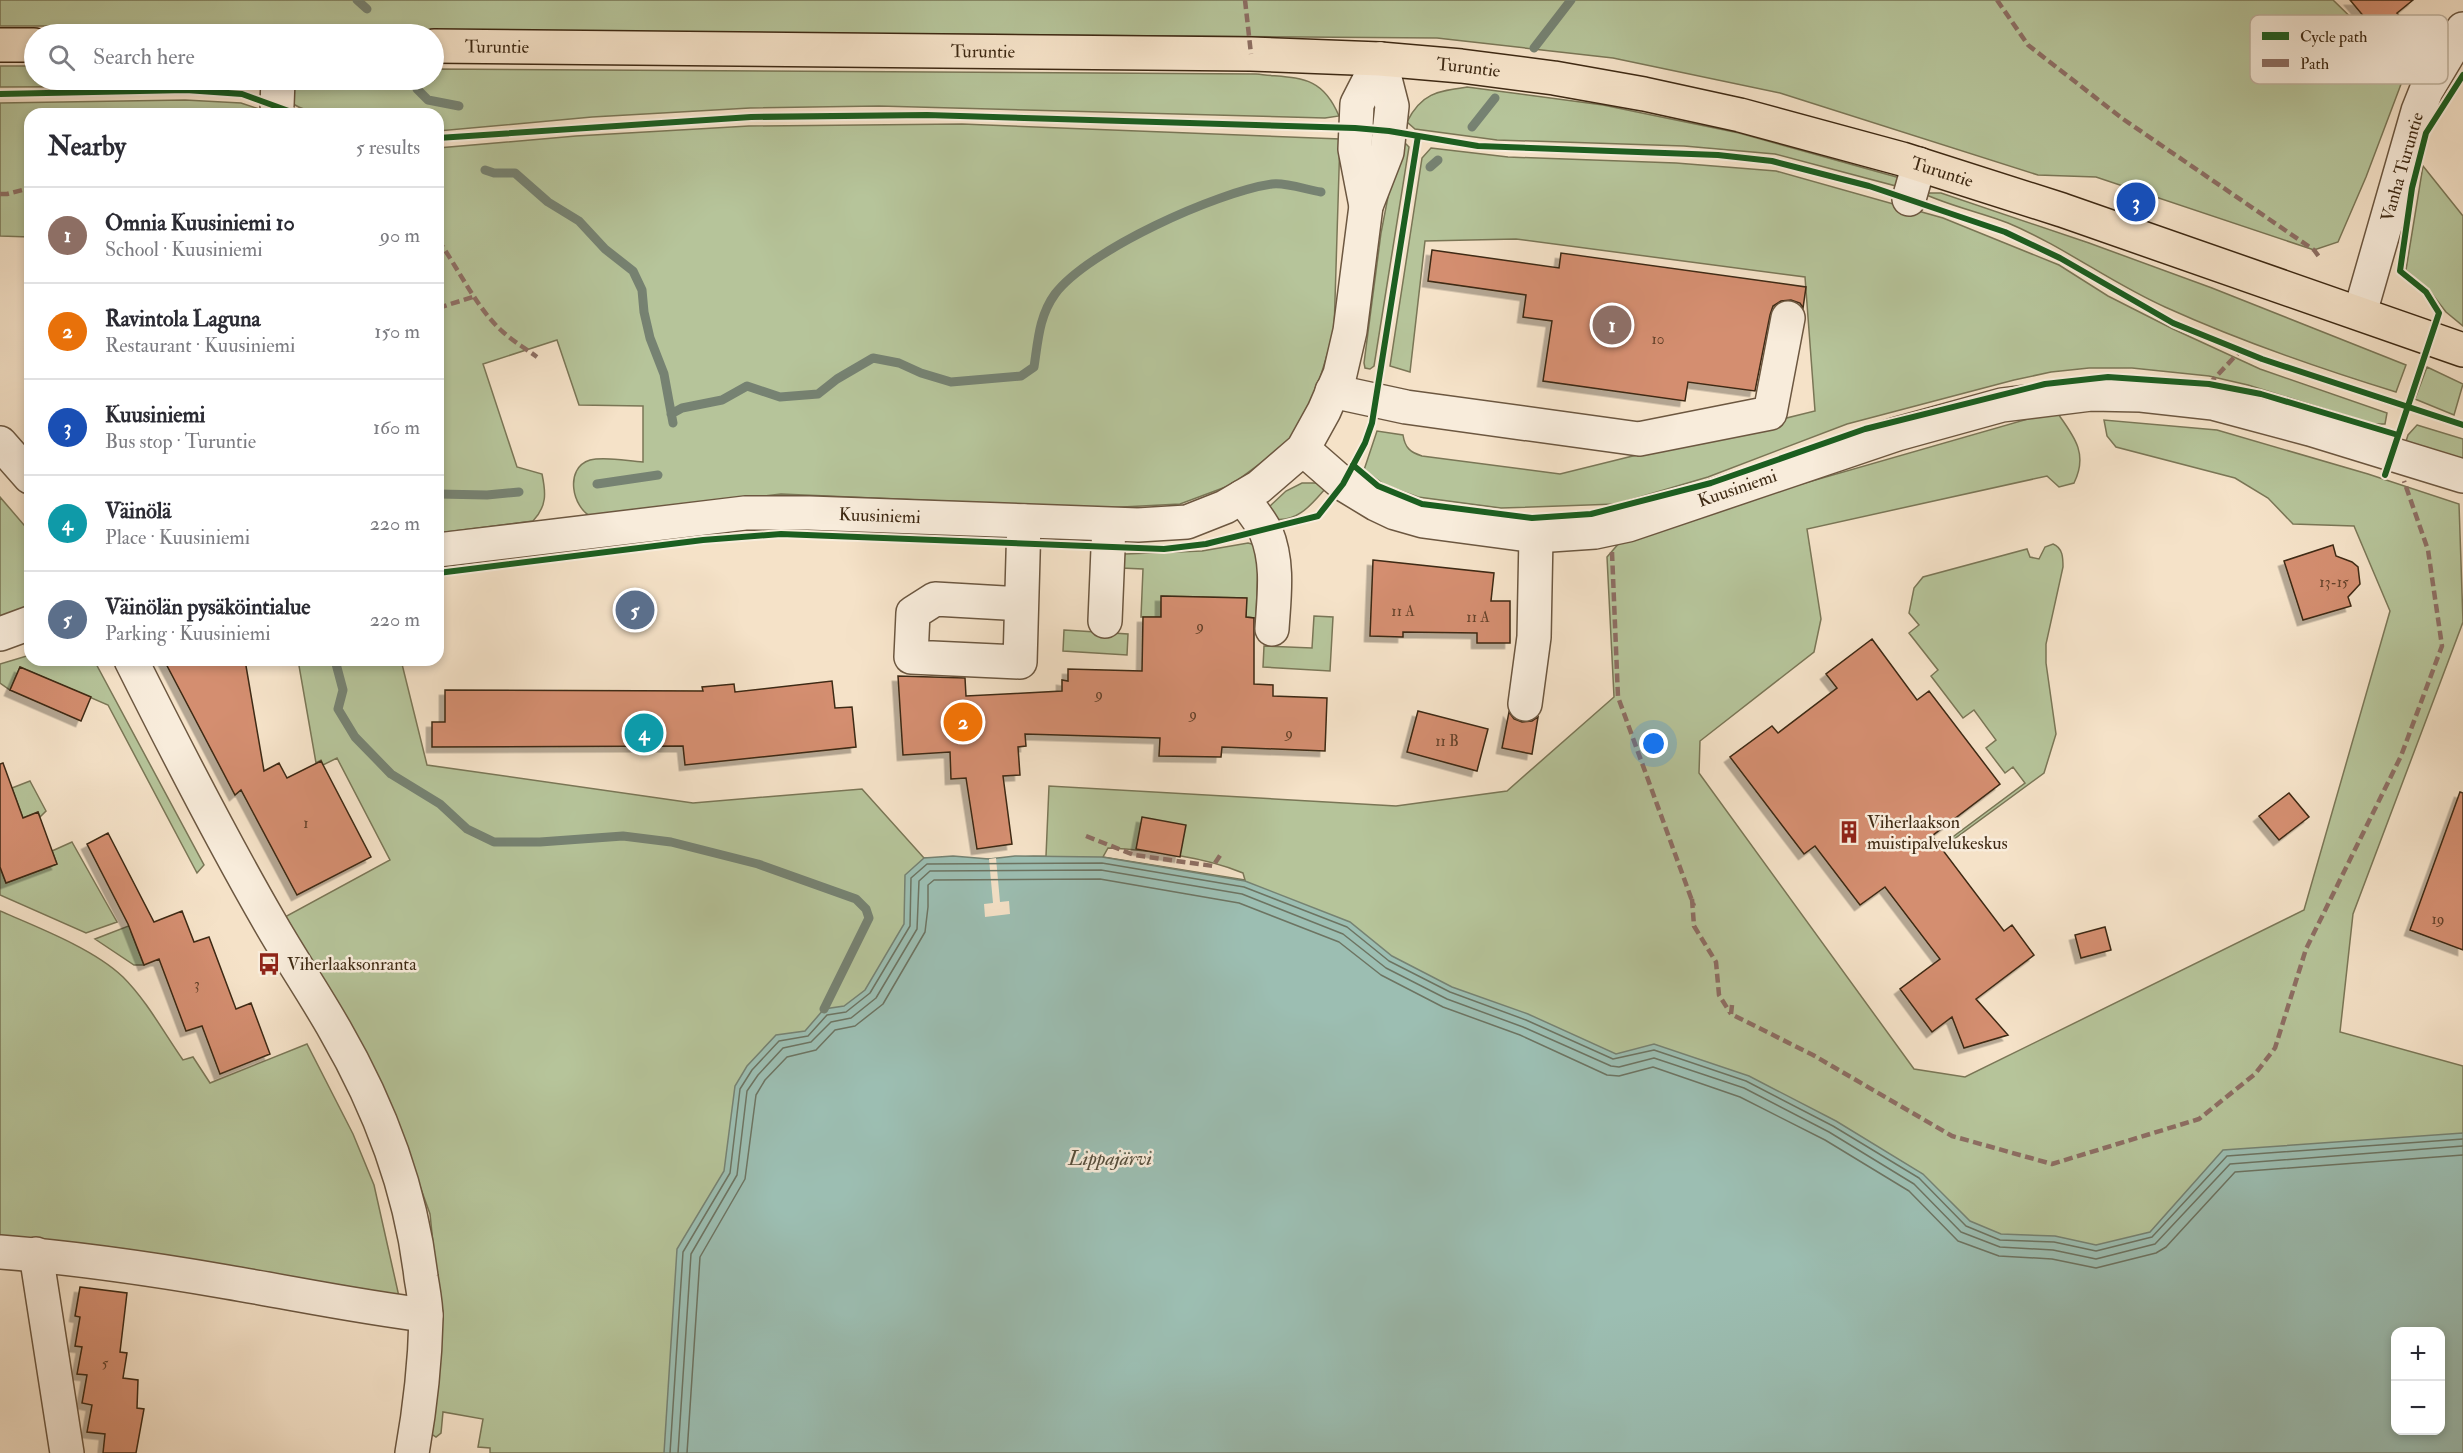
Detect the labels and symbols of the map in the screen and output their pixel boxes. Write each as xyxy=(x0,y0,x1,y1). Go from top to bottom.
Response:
legend xyxy=(2250,15,2448,84)
text: Cycle path xyxy=(2300,27,2368,48)
street label: Turuntie xyxy=(465,35,530,59)
street label: Turuntie xyxy=(951,40,1016,64)
street label: Turuntie xyxy=(1436,53,1502,83)
text: Path xyxy=(2300,54,2330,74)
street label: Vanha Turuntie xyxy=(2376,109,2429,224)
street label: Turuntie xyxy=(1908,152,1977,193)
pin: 3 xyxy=(2116,180,2156,224)
pin: 1 xyxy=(1592,302,1632,348)
house number: 10 xyxy=(1652,330,1664,349)
street label: Kuusiniemi xyxy=(1695,464,1780,513)
street label: Kuusiniemi xyxy=(838,503,921,529)
house number: 13-15 xyxy=(2319,573,2349,592)
pin: 5 xyxy=(616,588,654,632)
house number: 11 A xyxy=(1391,602,1415,621)
house number: 11 A xyxy=(1466,608,1490,627)
house number: 9 xyxy=(1195,617,1204,636)
house number: 9 xyxy=(1094,685,1103,704)
pin: 2 xyxy=(944,700,982,744)
house number: 9 xyxy=(1188,705,1197,724)
pin: 4 xyxy=(624,710,664,756)
house number: 9 xyxy=(1284,724,1293,743)
your location xyxy=(1639,729,1668,758)
house number: 11 B xyxy=(1435,732,1459,751)
place label: Viherlaakson muistipalvelukeskus xyxy=(1867,811,2008,855)
house number: 1 xyxy=(303,814,309,833)
building icon: Viherlaakson muistipalvelukeskus xyxy=(1836,819,1862,845)
house number: 19 xyxy=(2432,910,2444,929)
bus stop icon: Viherlaaksonranta xyxy=(256,951,282,977)
place label: Viherlaaksonranta xyxy=(287,953,417,976)
house number: 3 xyxy=(194,975,200,994)
water label: Lippajärvi xyxy=(1067,1146,1152,1171)
house number: 5 xyxy=(102,1354,109,1373)

